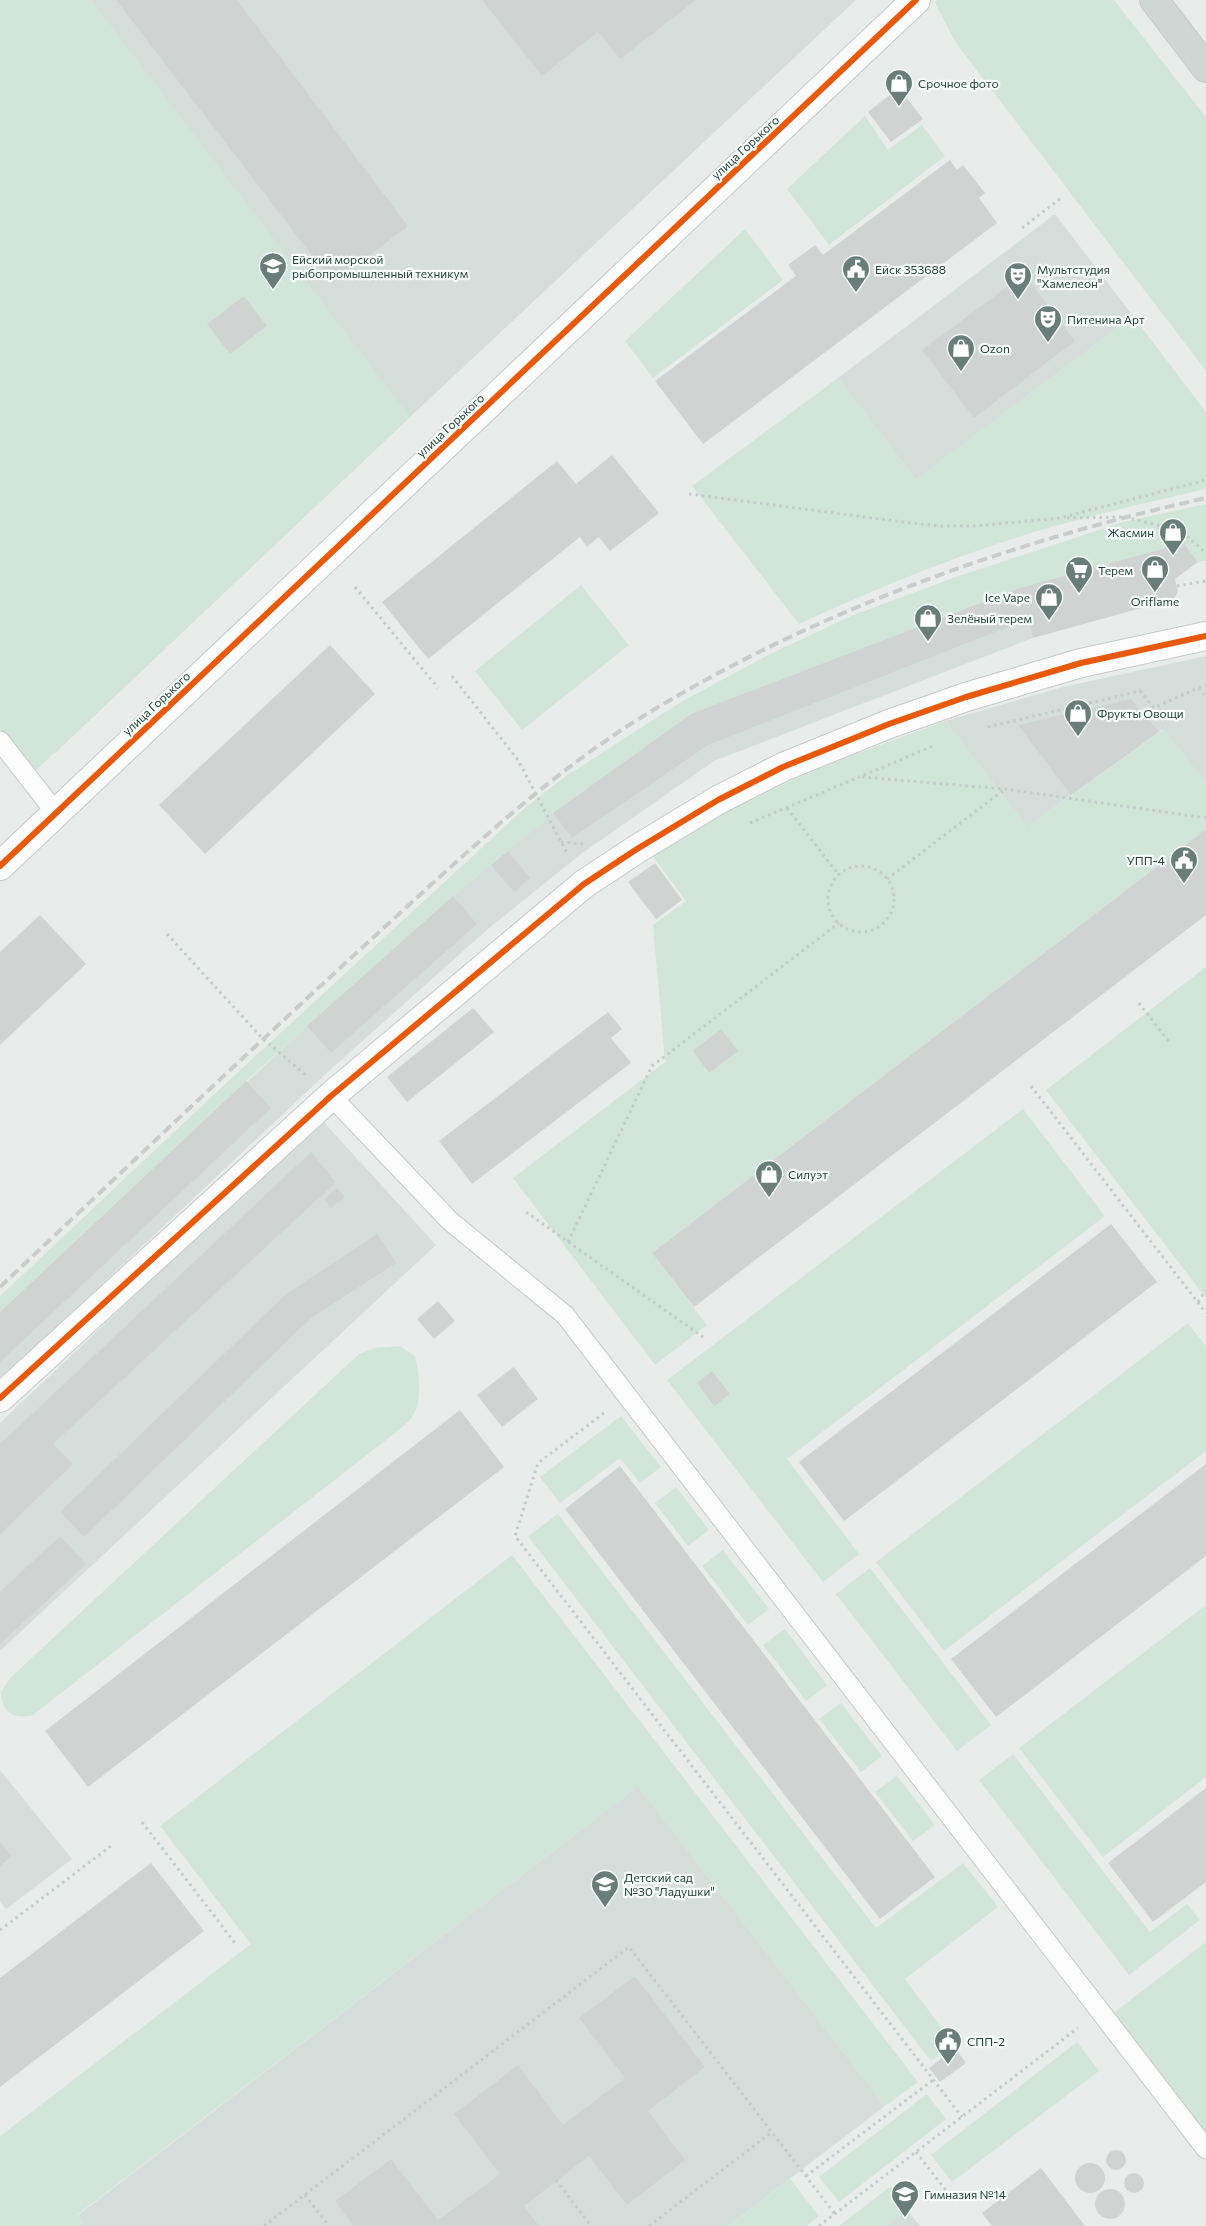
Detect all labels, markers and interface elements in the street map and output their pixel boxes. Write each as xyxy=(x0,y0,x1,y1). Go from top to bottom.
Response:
shop icon: Срочное фото xyxy=(884,68,914,107)
place label: Срочное фото xyxy=(918,76,999,90)
street label: улица Горького xyxy=(708,112,782,182)
school or university icon: Ейский морской рыбопромышленный техникум xyxy=(258,251,288,290)
place label: Ейский морской рыбопромышленный техникум xyxy=(292,252,468,280)
public building icon: Ейск 353688 xyxy=(841,254,871,293)
theatre icon: Мультстудия "Хамелеон" xyxy=(1003,261,1033,300)
place label: Ейск 353688 xyxy=(875,262,946,276)
place label: Мультстудия "Хамелеон" xyxy=(1037,262,1110,290)
theatre icon: Питенина Арт xyxy=(1033,304,1063,343)
place label: Питенина Арт xyxy=(1067,312,1145,326)
shop icon: Ozon xyxy=(946,333,976,372)
place label: Ozon xyxy=(980,341,1010,355)
street label: улица Горького xyxy=(413,390,487,460)
shop icon: Жасмин xyxy=(1158,517,1188,556)
place label: Жасмин xyxy=(1107,525,1154,539)
shop icon: Oriflame xyxy=(1140,554,1170,593)
supermarket icon: Терем xyxy=(1064,555,1094,594)
place label: Терем xyxy=(1098,563,1133,577)
shop icon: Ice Vape xyxy=(1034,582,1064,621)
place label: Ice Vape xyxy=(985,590,1030,604)
place label: Oriflame xyxy=(1131,594,1179,608)
shop icon: Зелёный терем xyxy=(913,603,943,642)
place label: Зелёный терем xyxy=(947,611,1032,625)
street label: улица Горького xyxy=(119,668,193,738)
shop icon: Фрукты Овощи xyxy=(1063,698,1093,737)
place label: Фрукты Овощи xyxy=(1097,706,1184,720)
public building icon: УПП-4 xyxy=(1169,845,1199,884)
place label: УПП-4 xyxy=(1127,853,1165,867)
shop icon: Силуэт xyxy=(754,1159,784,1198)
place label: Силуэт xyxy=(788,1167,828,1181)
school or university icon: Детский сад №30 "Ладушки" xyxy=(590,1869,620,1908)
place label: Детский сад №30 "Ладушки" xyxy=(624,1870,715,1898)
public building icon: СПП-2 xyxy=(933,2026,963,2065)
place label: СПП-2 xyxy=(967,2034,1005,2048)
school or university icon: Гимназия №14 xyxy=(890,2179,920,2218)
place label: Гимназия №14 xyxy=(924,2187,1006,2201)

